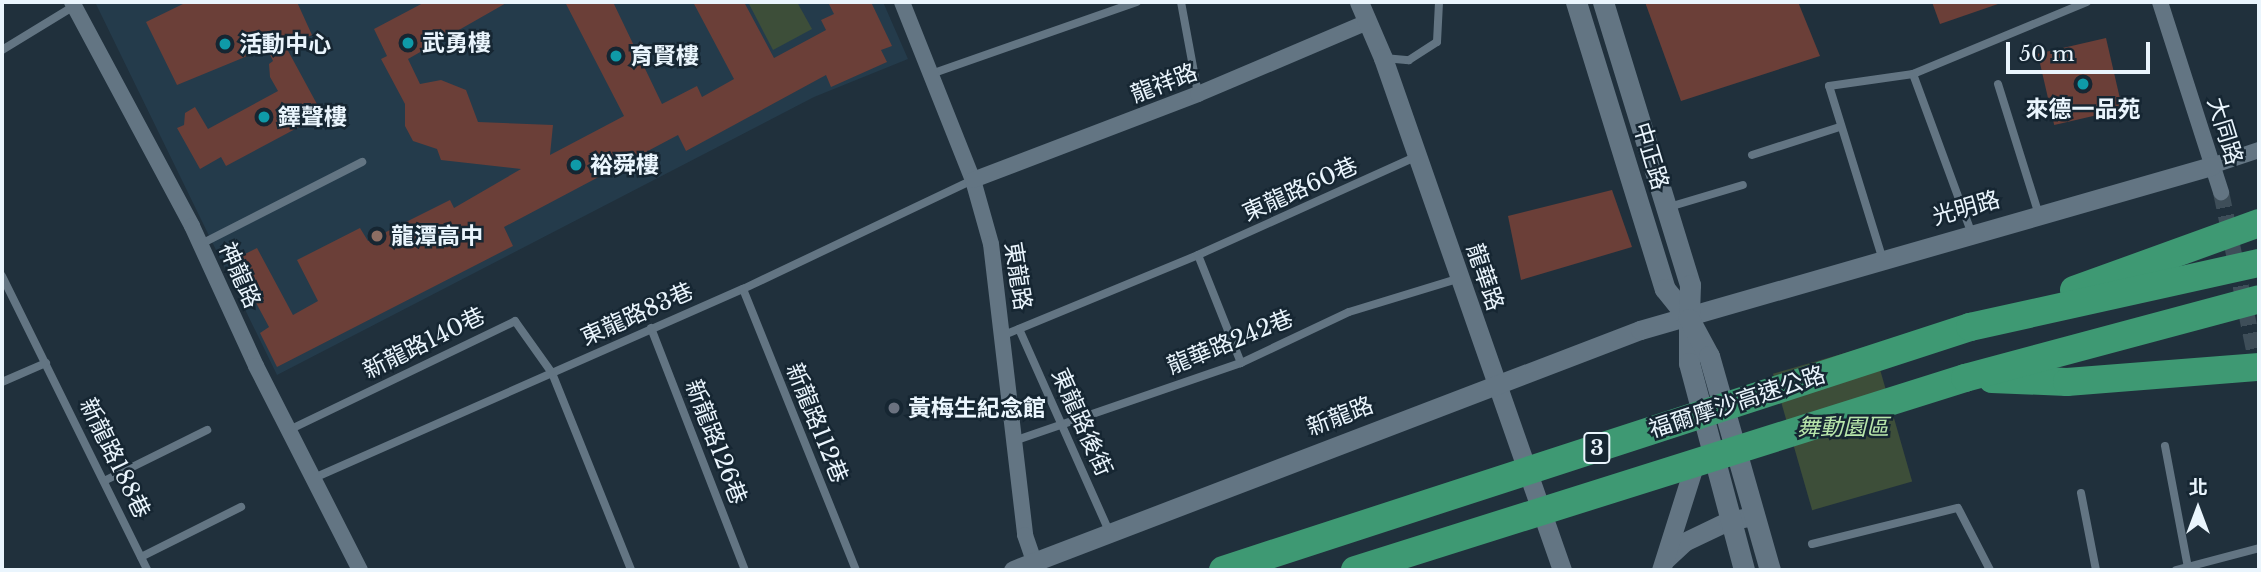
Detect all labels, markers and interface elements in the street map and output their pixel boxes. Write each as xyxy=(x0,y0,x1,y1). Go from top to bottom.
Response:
scale bar xyxy=(2009,28,2152,72)
place label: 武勇樓 xyxy=(422,29,491,57)
place label: 活動中心 xyxy=(239,30,331,58)
marker: 武勇樓 xyxy=(400,35,416,51)
marker: 活動中心 xyxy=(217,36,233,52)
text: 50 m xyxy=(2019,41,2074,67)
place label: 育賢樓 xyxy=(630,42,699,70)
marker: 育賢樓 xyxy=(608,48,624,64)
street label: 龍祥路 xyxy=(1127,58,1201,108)
marker: 來德一品苑 xyxy=(2075,76,2091,92)
street label: 大同路 xyxy=(2202,94,2248,168)
place label: 來德一品苑 xyxy=(2026,95,2140,123)
place label: 鐸聲樓 xyxy=(278,103,347,131)
marker: 鐸聲樓 xyxy=(256,109,272,125)
street label: 中正路 xyxy=(1628,119,1674,193)
place label: 裕舜樓 xyxy=(590,151,659,179)
street label: 東龍路60巷 xyxy=(1238,151,1362,227)
marker: 裕舜樓 xyxy=(568,157,584,173)
street label: 光明路 xyxy=(1929,185,2003,231)
place label: 龍潭高中 xyxy=(391,222,483,250)
marker: 龍潭高中 xyxy=(369,228,385,244)
street label: 神龍路 xyxy=(213,238,267,312)
street label: 東龍路 xyxy=(999,240,1037,312)
street label: 龍華路 xyxy=(1461,240,1509,314)
street label: 東龍路83巷 xyxy=(577,277,697,351)
street label: 新龍路140巷 xyxy=(359,302,489,384)
street label: 龍華路242巷 xyxy=(1163,304,1297,380)
street label: 新龍路112巷 xyxy=(780,359,854,487)
street label: 福爾摩沙高速公路 xyxy=(1645,360,1829,444)
street label: 東龍路後街 xyxy=(1046,364,1118,480)
street label: 新龍路126巷 xyxy=(680,376,752,508)
street label: 新龍路 xyxy=(1303,391,1377,441)
street label: 新龍路188巷 xyxy=(74,393,156,523)
place label: 黃梅生紀念館 xyxy=(908,394,1046,422)
marker: 黃梅生紀念館 xyxy=(886,400,902,416)
park label: 舞動園區 xyxy=(1797,413,1889,441)
road number: 3 xyxy=(1583,430,1611,466)
north arrow xyxy=(2163,474,2233,544)
text: 北 xyxy=(2188,476,2208,499)

